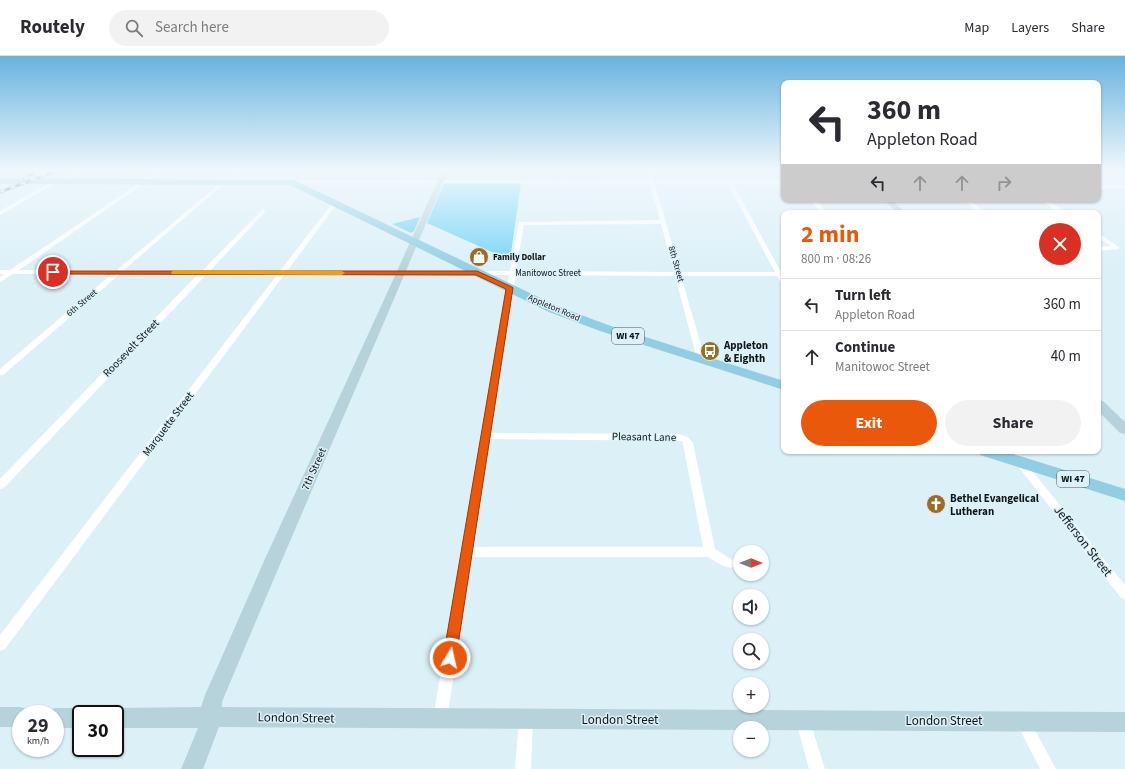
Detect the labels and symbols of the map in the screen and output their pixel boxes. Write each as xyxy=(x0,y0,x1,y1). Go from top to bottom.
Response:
street label: 8th Street xyxy=(665,245,687,283)
shop icon: Family Dollar xyxy=(468,246,490,268)
place label: Family Dollar xyxy=(493,251,546,264)
pin xyxy=(36,255,70,289)
street label: Manitowoc Street xyxy=(515,267,581,280)
street label: 6th Street xyxy=(64,286,100,320)
street label: Appleton Road xyxy=(526,291,582,325)
street label: Roosevelt Street xyxy=(100,316,163,380)
road number: WI 47 xyxy=(612,328,644,344)
place label: Appleton & Eighth xyxy=(723,338,768,366)
bus stop icon: Appleton & Eighth xyxy=(699,340,721,362)
street label: Marquette Street xyxy=(139,389,197,459)
street label: Pleasant Lane xyxy=(612,429,677,445)
street label: 7th Street xyxy=(298,445,330,493)
road number: WI 47 xyxy=(1057,471,1089,487)
place label: Bethel Evangelical Lutheran xyxy=(950,491,1040,519)
church icon: Bethel Evangelical Lutheran xyxy=(925,493,947,515)
street label: Jefferson Street xyxy=(1050,502,1117,581)
north arrow xyxy=(733,545,769,581)
position arrow xyxy=(429,637,471,679)
speed limit sign: 30 xyxy=(72,705,124,757)
street label: London Street xyxy=(257,708,335,728)
street label: London Street xyxy=(582,711,659,729)
street label: London Street xyxy=(906,712,983,730)

